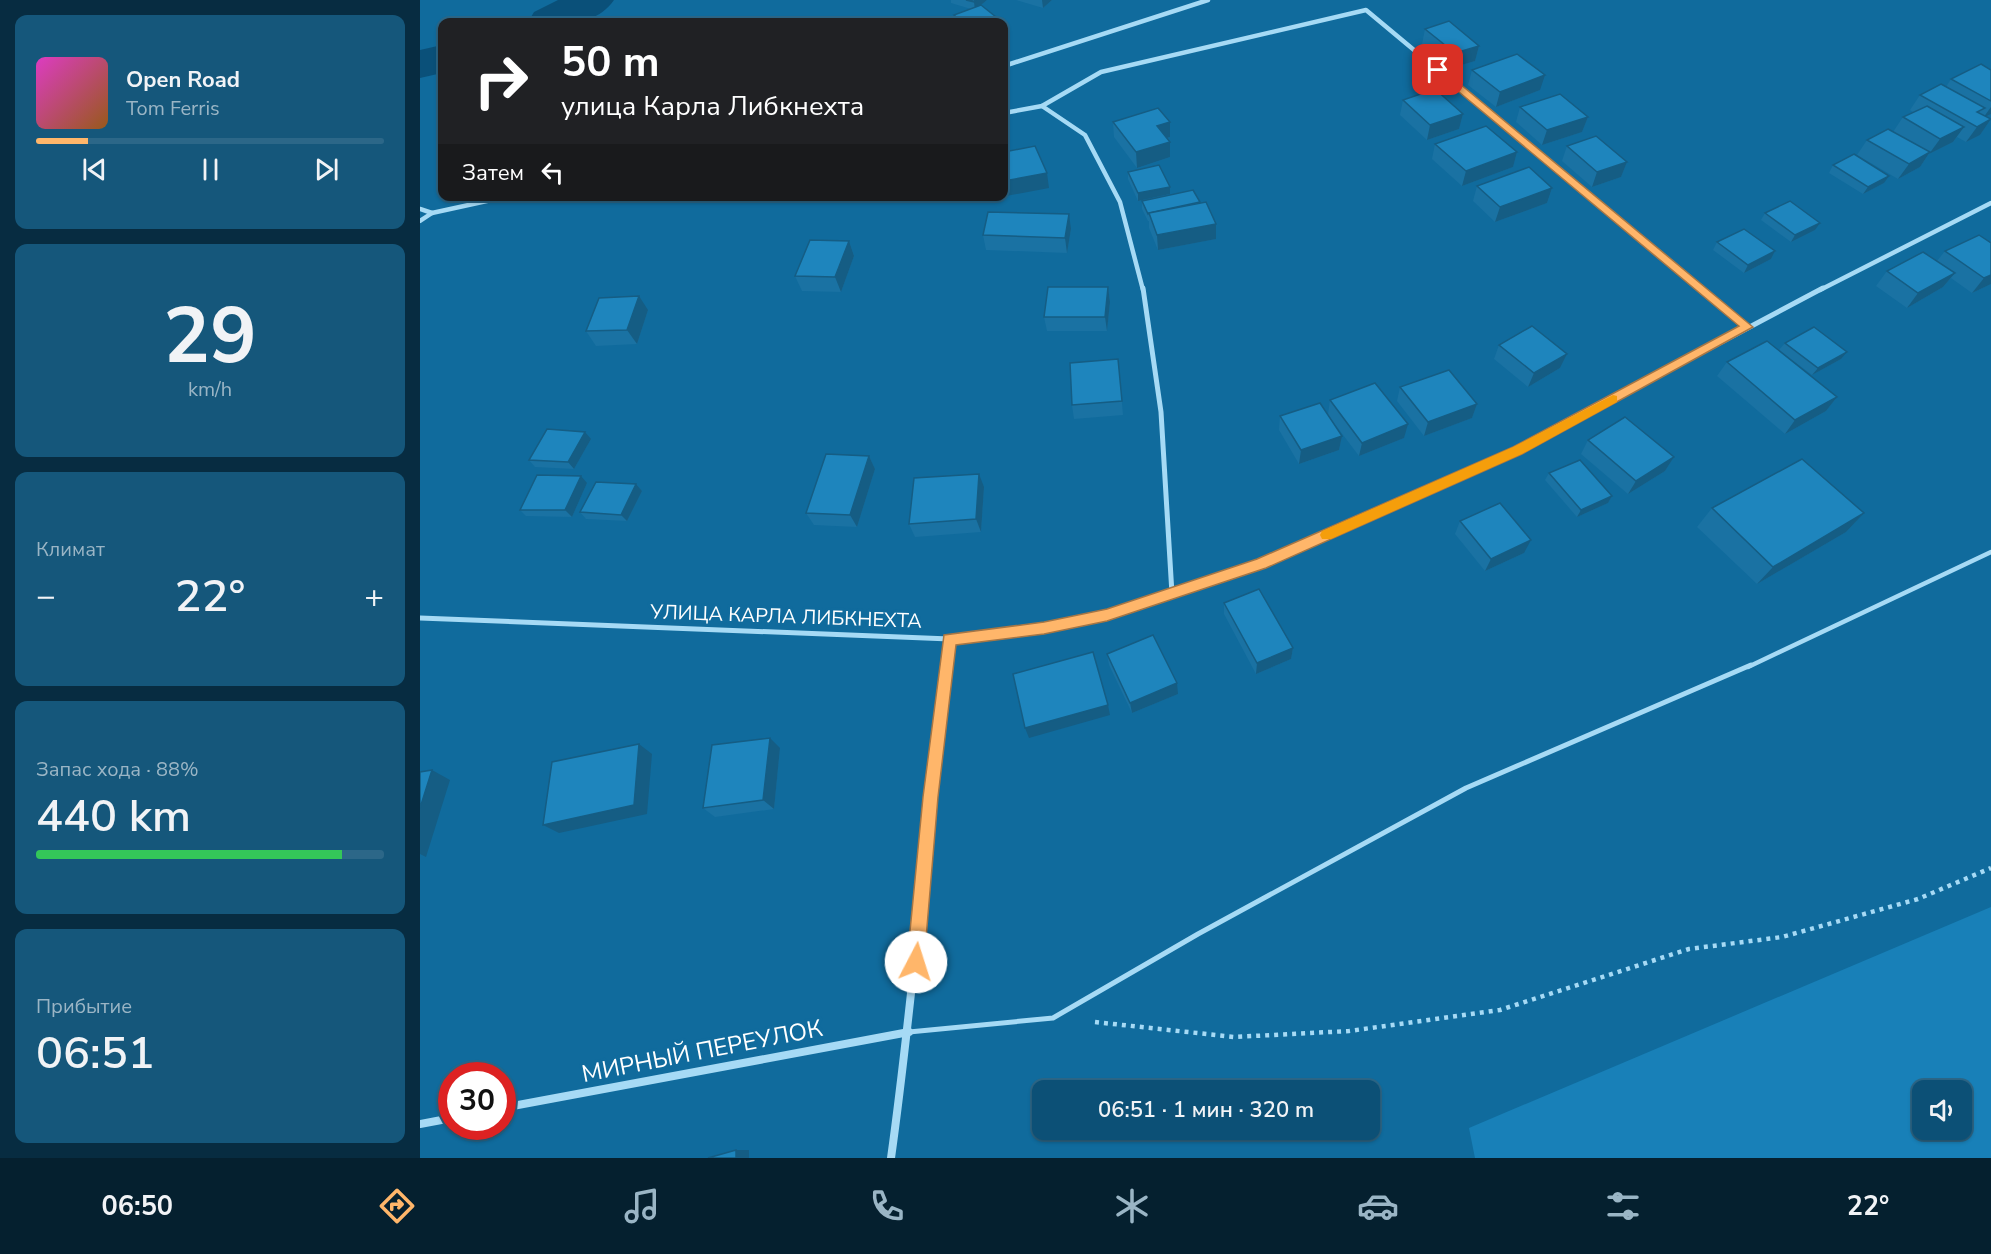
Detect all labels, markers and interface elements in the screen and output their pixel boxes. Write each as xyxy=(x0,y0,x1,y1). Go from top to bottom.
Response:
text: 50 m xyxy=(561,34,660,91)
icon: right xyxy=(462,42,540,120)
pin xyxy=(1412,44,1463,95)
icon: arrive xyxy=(1421,53,1454,86)
text: Open Road xyxy=(126,65,240,95)
text: улица Карла Либкнехта xyxy=(561,88,864,125)
text: Tom Ferris xyxy=(126,95,220,122)
icon: previous xyxy=(78,153,111,186)
icon: pause xyxy=(194,153,227,186)
icon: next xyxy=(310,153,343,186)
icon: left xyxy=(536,156,569,189)
text: Затем xyxy=(462,158,524,188)
text: 29 xyxy=(163,283,257,390)
text: km/h xyxy=(188,376,232,403)
text: Климат xyxy=(36,536,105,563)
text: 22° xyxy=(175,566,245,627)
text: − xyxy=(36,574,56,619)
text: + xyxy=(364,574,384,619)
street label: УЛИЦА КАРЛА ЛИБКНЕХТА xyxy=(649,598,923,635)
text: Запас хода · 88% xyxy=(36,756,199,783)
text: 440 km xyxy=(36,786,191,847)
position arrow xyxy=(884,930,948,994)
text: Прибытие xyxy=(36,993,132,1020)
street label: МИРНЫЙ ПЕРЕУЛОК xyxy=(579,1012,826,1090)
text: 06:51 xyxy=(36,1023,155,1084)
speed limit sign: 30 xyxy=(438,1062,516,1140)
map controls xyxy=(1912,1080,1972,1140)
button: sound xyxy=(1912,1080,1972,1140)
text: 06:51 · 1 мин · 320 m xyxy=(1098,1095,1314,1125)
icon: directions xyxy=(376,1185,418,1227)
icon: music xyxy=(621,1185,663,1227)
icon: phone xyxy=(866,1185,908,1227)
icon: climate xyxy=(1111,1185,1153,1227)
icon: car xyxy=(1357,1185,1399,1227)
icon: filters xyxy=(1602,1185,1644,1227)
text: 06:50 xyxy=(102,1188,173,1225)
text: 22° xyxy=(1847,1188,1889,1225)

